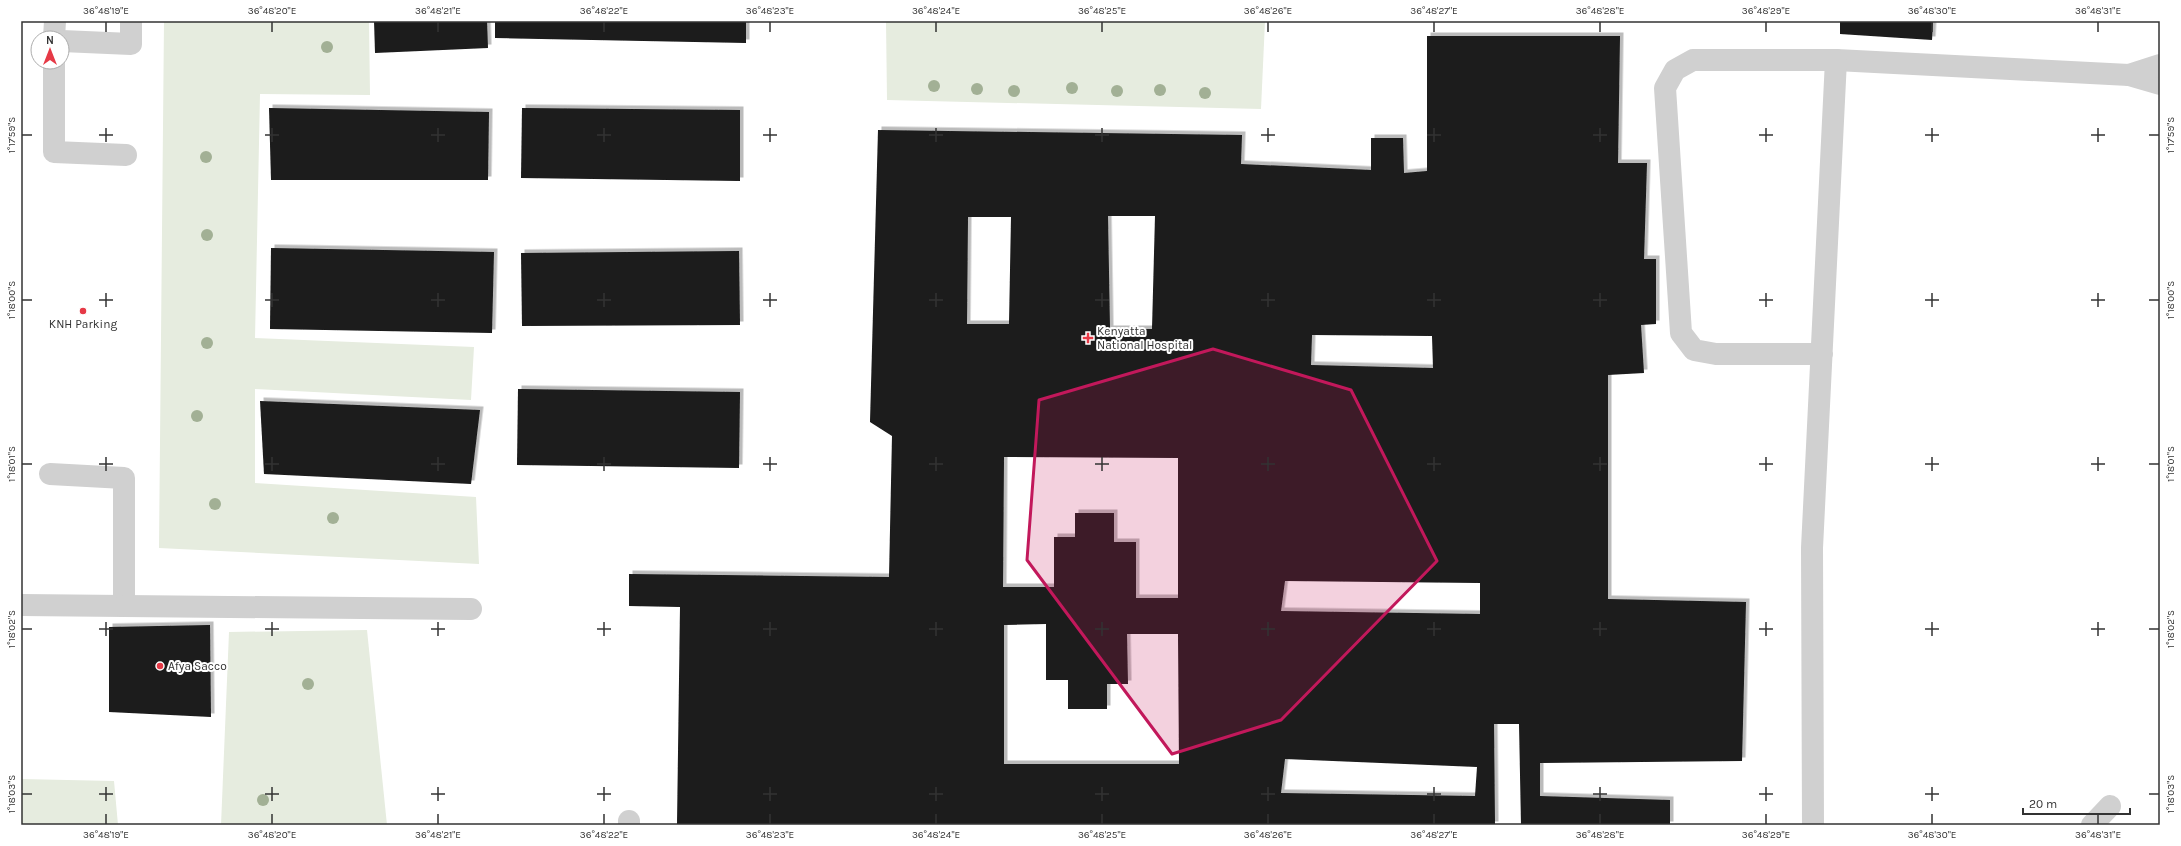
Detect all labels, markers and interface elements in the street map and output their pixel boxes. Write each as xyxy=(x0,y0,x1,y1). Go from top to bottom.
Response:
text: 36°48'19"E xyxy=(83,5,129,17)
text: 36°48'20"E xyxy=(248,5,296,17)
text: 36°48'21"E xyxy=(415,5,461,17)
text: 36°48'22"E xyxy=(580,5,628,17)
text: 36°48'23"E xyxy=(746,5,794,17)
text: 36°48'24"E xyxy=(912,5,960,17)
text: 36°48'25"E xyxy=(1078,5,1126,17)
text: 36°48'26"E xyxy=(1244,5,1292,17)
text: 36°48'27"E xyxy=(1410,5,1458,17)
text: 36°48'28"E xyxy=(1576,5,1624,17)
text: 36°48'29"E xyxy=(1742,5,1790,17)
text: 36°48'30"E xyxy=(1908,5,1956,17)
text: 36°48'31"E xyxy=(2075,5,2121,17)
north arrow xyxy=(30,30,70,70)
text: N xyxy=(46,34,54,47)
text: 1°17'59"S xyxy=(6,117,18,153)
text: 1°17'59"S xyxy=(2165,117,2177,153)
text: 1°18'00"S xyxy=(6,281,18,319)
text: 1°18'00"S xyxy=(2165,281,2177,319)
marker: KNH Parking xyxy=(78,306,88,316)
place label: KNH Parking xyxy=(49,317,117,331)
place label: Kenyatta National Hospital xyxy=(1097,324,1192,352)
marker: Kenyatta National Hospital xyxy=(1082,332,1094,344)
text: 1°18'01"S xyxy=(6,446,18,482)
text: 1°18'01"S xyxy=(2165,446,2177,482)
text: 1°18'02"S xyxy=(6,610,18,648)
text: 1°18'02"S xyxy=(2165,610,2177,648)
place label: Afya Sacco xyxy=(168,659,227,673)
marker: Afya Sacco xyxy=(155,661,165,671)
text: 1°18'03"S xyxy=(6,775,18,813)
text: 1°18'03"S xyxy=(2165,775,2177,813)
scale bar xyxy=(2023,790,2130,816)
text: 20 m xyxy=(2029,797,2057,811)
text: 36°48'19"E xyxy=(83,829,129,841)
text: 36°48'20"E xyxy=(248,829,296,841)
text: 36°48'21"E xyxy=(415,829,461,841)
text: 36°48'22"E xyxy=(580,829,628,841)
text: 36°48'23"E xyxy=(746,829,794,841)
text: 36°48'24"E xyxy=(912,829,960,841)
text: 36°48'25"E xyxy=(1078,829,1126,841)
text: 36°48'26"E xyxy=(1244,829,1292,841)
text: 36°48'27"E xyxy=(1410,829,1458,841)
text: 36°48'28"E xyxy=(1576,829,1624,841)
text: 36°48'29"E xyxy=(1742,829,1790,841)
text: 36°48'30"E xyxy=(1908,829,1956,841)
text: 36°48'31"E xyxy=(2075,829,2121,841)

